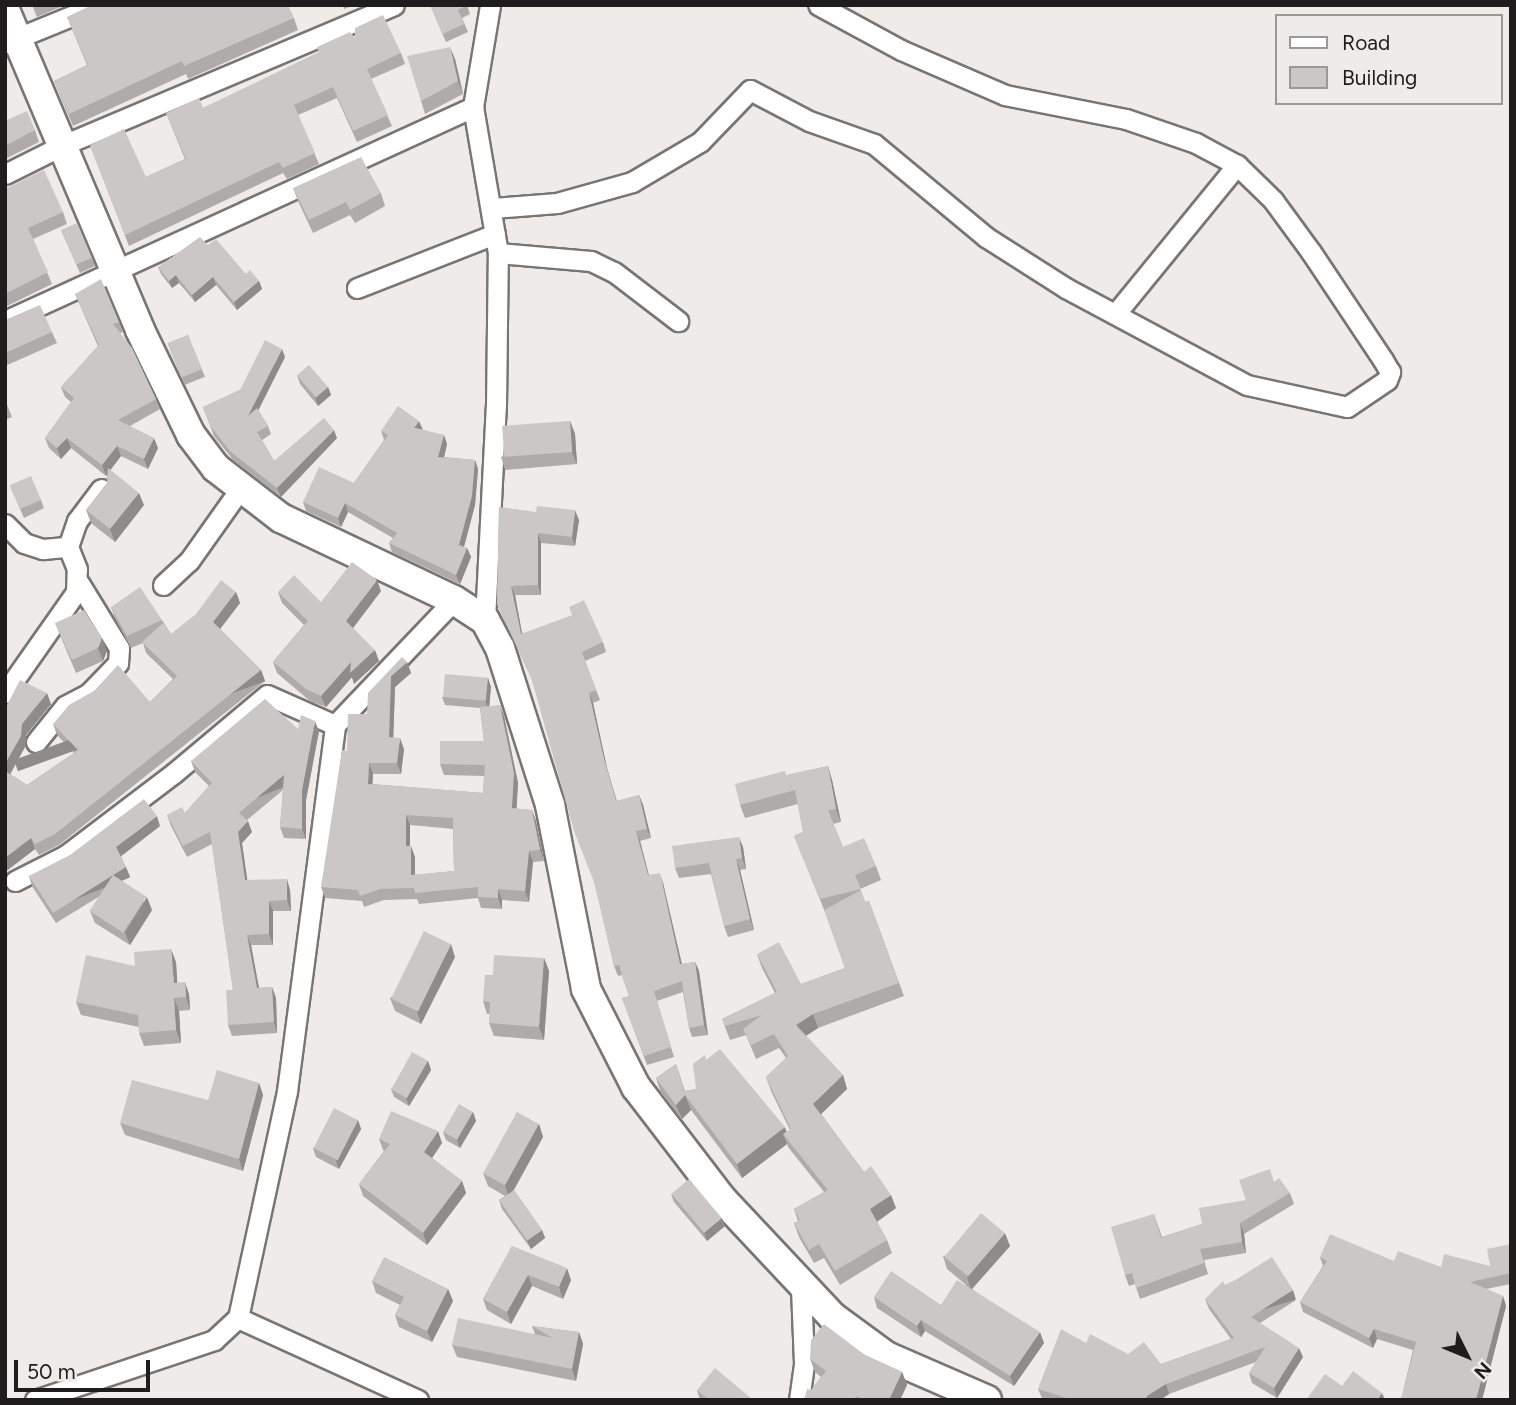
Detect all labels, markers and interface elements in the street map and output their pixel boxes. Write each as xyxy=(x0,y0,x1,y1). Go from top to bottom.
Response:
legend xyxy=(1274,14,1502,105)
text: Road xyxy=(1342,30,1390,55)
text: Building xyxy=(1342,65,1417,90)
north arrow xyxy=(1432,1321,1502,1391)
scale bar xyxy=(18,1346,154,1390)
text: N xyxy=(1469,1357,1496,1384)
text: 50 m xyxy=(27,1359,76,1384)

